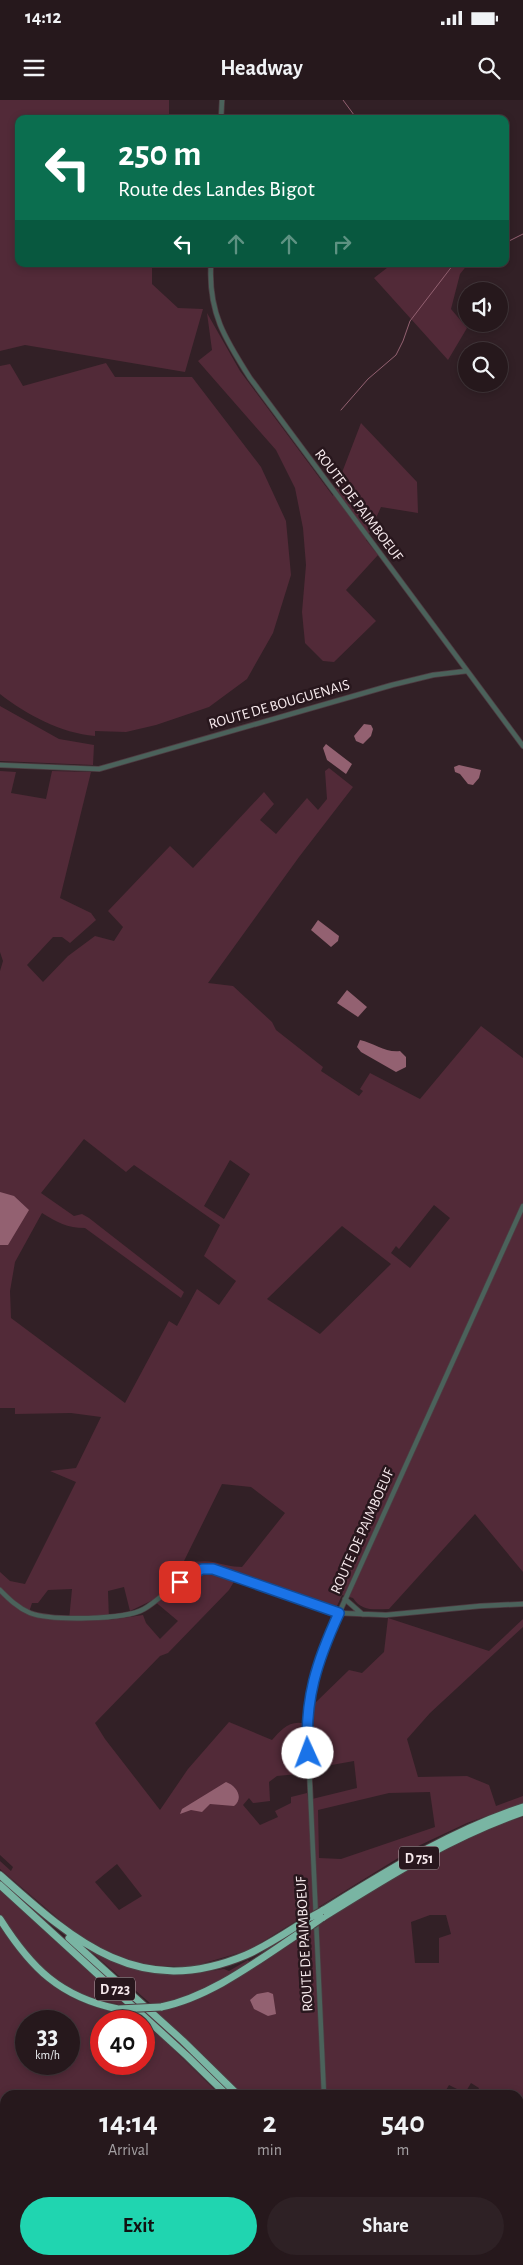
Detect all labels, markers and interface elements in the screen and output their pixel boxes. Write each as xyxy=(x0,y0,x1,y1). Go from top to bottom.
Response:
text: 14:12 xyxy=(25,8,62,27)
icon: menu xyxy=(20,54,48,82)
icon: search xyxy=(475,54,503,82)
text: Headway xyxy=(220,57,303,79)
icon: left xyxy=(35,135,100,200)
text: 250 m xyxy=(118,137,201,172)
text: Route des Landes Bigot xyxy=(118,178,315,200)
icon: left xyxy=(169,230,197,258)
icon: ahead xyxy=(222,230,250,258)
icon: ahead xyxy=(275,230,303,258)
icon: right xyxy=(328,230,356,258)
map controls xyxy=(458,282,508,392)
button: sound xyxy=(458,282,508,332)
button: search xyxy=(458,342,508,392)
street label: ROUTE DE PAIMBOEUF xyxy=(312,447,406,564)
street label: ROUTE DE BOUGUENAIS xyxy=(207,677,351,732)
street label: ROUTE DE PAIMBOEUF xyxy=(328,1466,397,1596)
pin xyxy=(159,1561,201,1603)
icon: arrive xyxy=(166,1568,194,1596)
position arrow xyxy=(281,1726,333,1778)
road number: D 751 xyxy=(399,1846,439,1870)
street label: ROUTE DE PAIMBOEUF xyxy=(293,1875,316,2012)
road number: D 723 xyxy=(95,1978,135,2000)
speed limit sign: 40 xyxy=(90,2010,155,2075)
text: 33 xyxy=(37,2024,58,2049)
text: km/h xyxy=(35,2049,60,2061)
text: 14:14 xyxy=(99,2108,158,2138)
text: 2 xyxy=(262,2108,277,2138)
text: 540 xyxy=(381,2108,425,2138)
text: Arrival xyxy=(108,2142,149,2158)
text: min xyxy=(257,2142,282,2158)
text: m xyxy=(397,2142,409,2158)
button: Exit xyxy=(20,2197,257,2255)
button: Share xyxy=(267,2197,504,2255)

